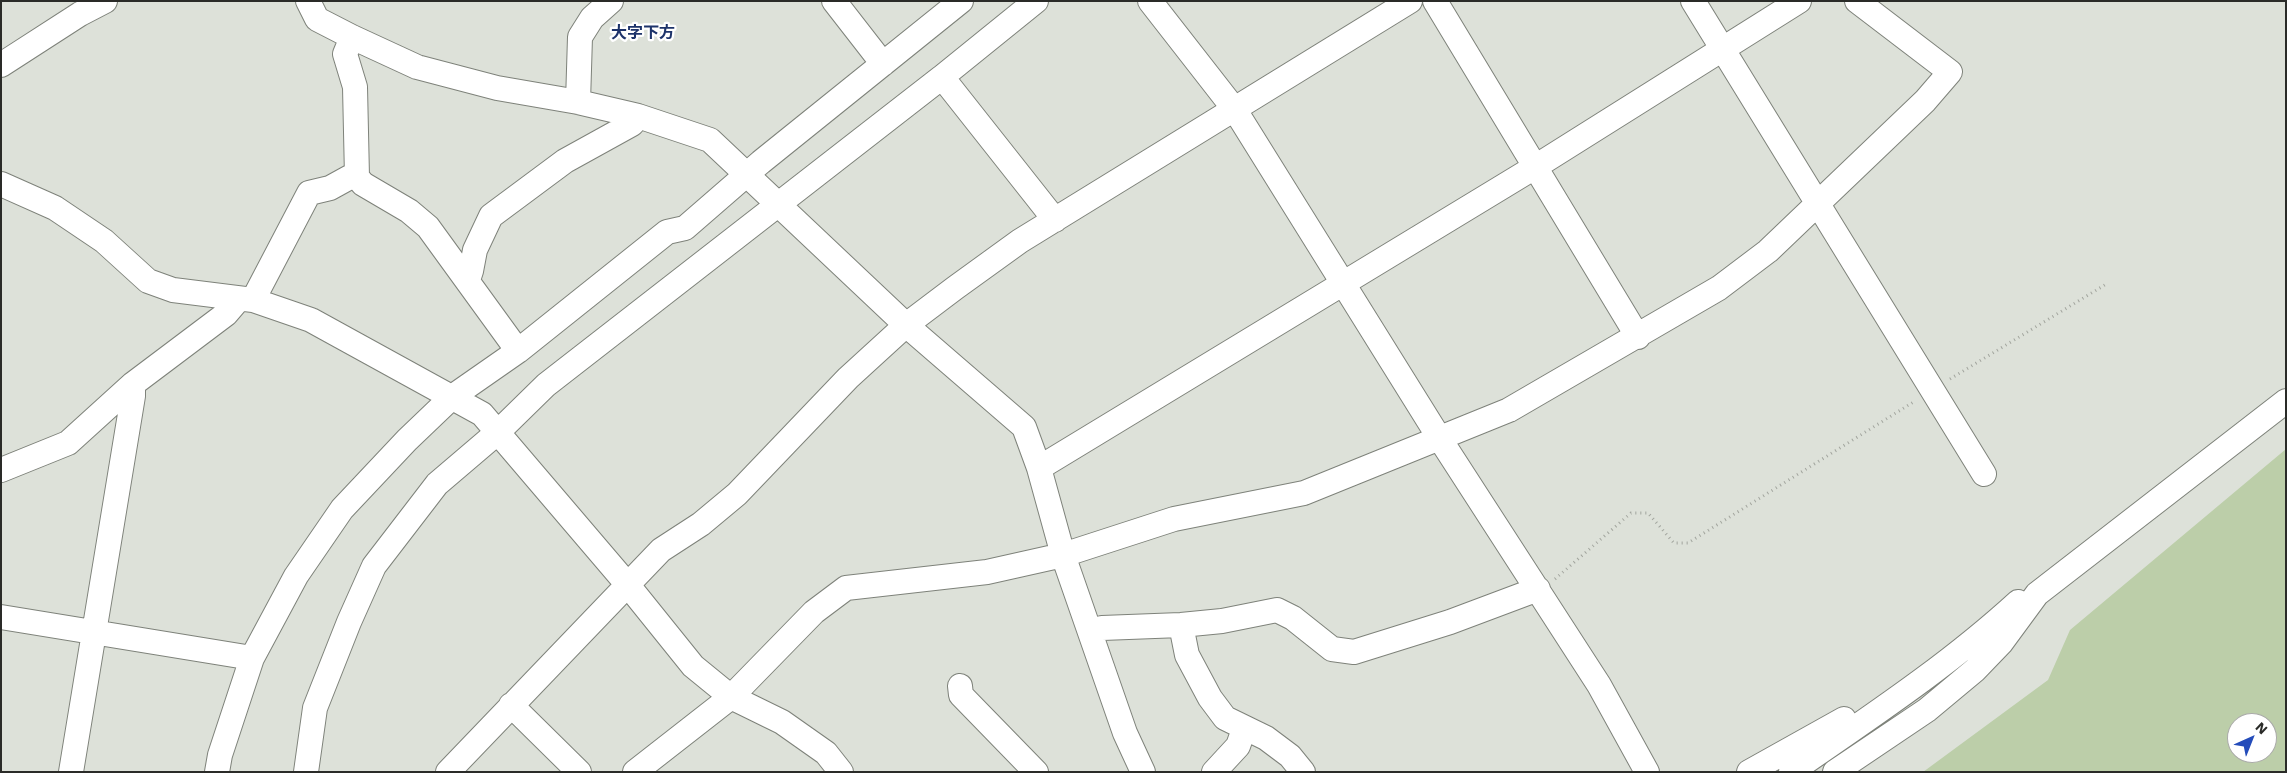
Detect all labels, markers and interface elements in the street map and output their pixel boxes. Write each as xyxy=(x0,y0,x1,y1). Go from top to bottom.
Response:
district label: 大字下方 xyxy=(611,23,675,43)
north arrow xyxy=(2227,713,2277,763)
text: N xyxy=(2252,719,2271,737)

